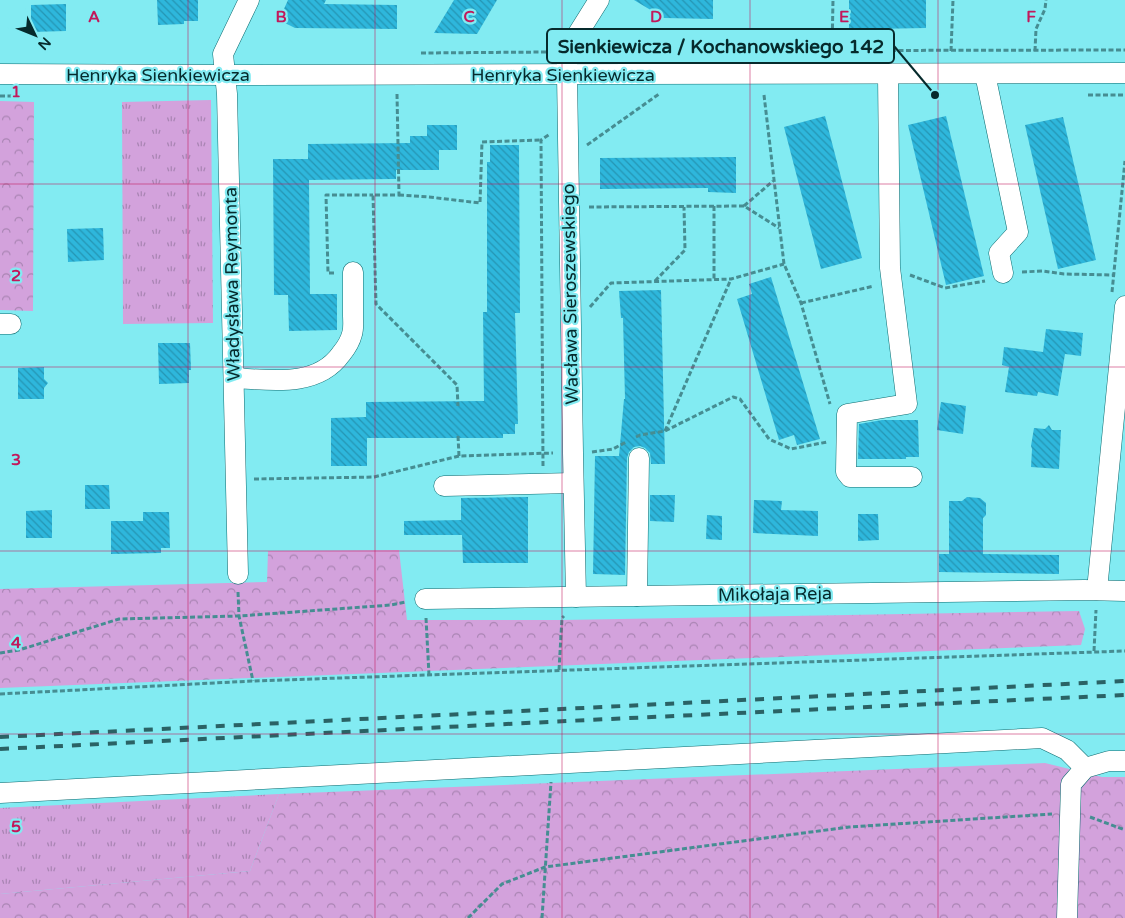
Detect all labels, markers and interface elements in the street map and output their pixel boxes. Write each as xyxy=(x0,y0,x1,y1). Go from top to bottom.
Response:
text: A xyxy=(88,7,100,27)
text: B xyxy=(275,7,287,27)
text: C xyxy=(463,7,475,27)
text: D xyxy=(650,7,662,27)
text: E xyxy=(839,7,849,27)
text: F xyxy=(1026,7,1036,27)
north arrow xyxy=(10,10,60,60)
callout: Sienkiewicza / Kochanowskiego 142 xyxy=(547,29,894,63)
text: N xyxy=(34,34,54,53)
text: Sienkiewicza / Kochanowskiego 142 xyxy=(558,36,884,59)
street label: Henryka Sienkiewicza xyxy=(66,64,250,86)
street label: Henryka Sienkiewicza xyxy=(471,64,655,86)
text: 1 xyxy=(11,82,21,102)
street label: Wacława Sieroszewskiego xyxy=(557,183,583,405)
street label: Władysława Reymonta xyxy=(219,187,245,381)
text: 2 xyxy=(11,266,21,286)
text: 3 xyxy=(11,450,21,470)
street label: Mikołaja Reja xyxy=(718,582,832,606)
text: 4 xyxy=(11,633,21,653)
text: 5 xyxy=(11,817,21,837)

